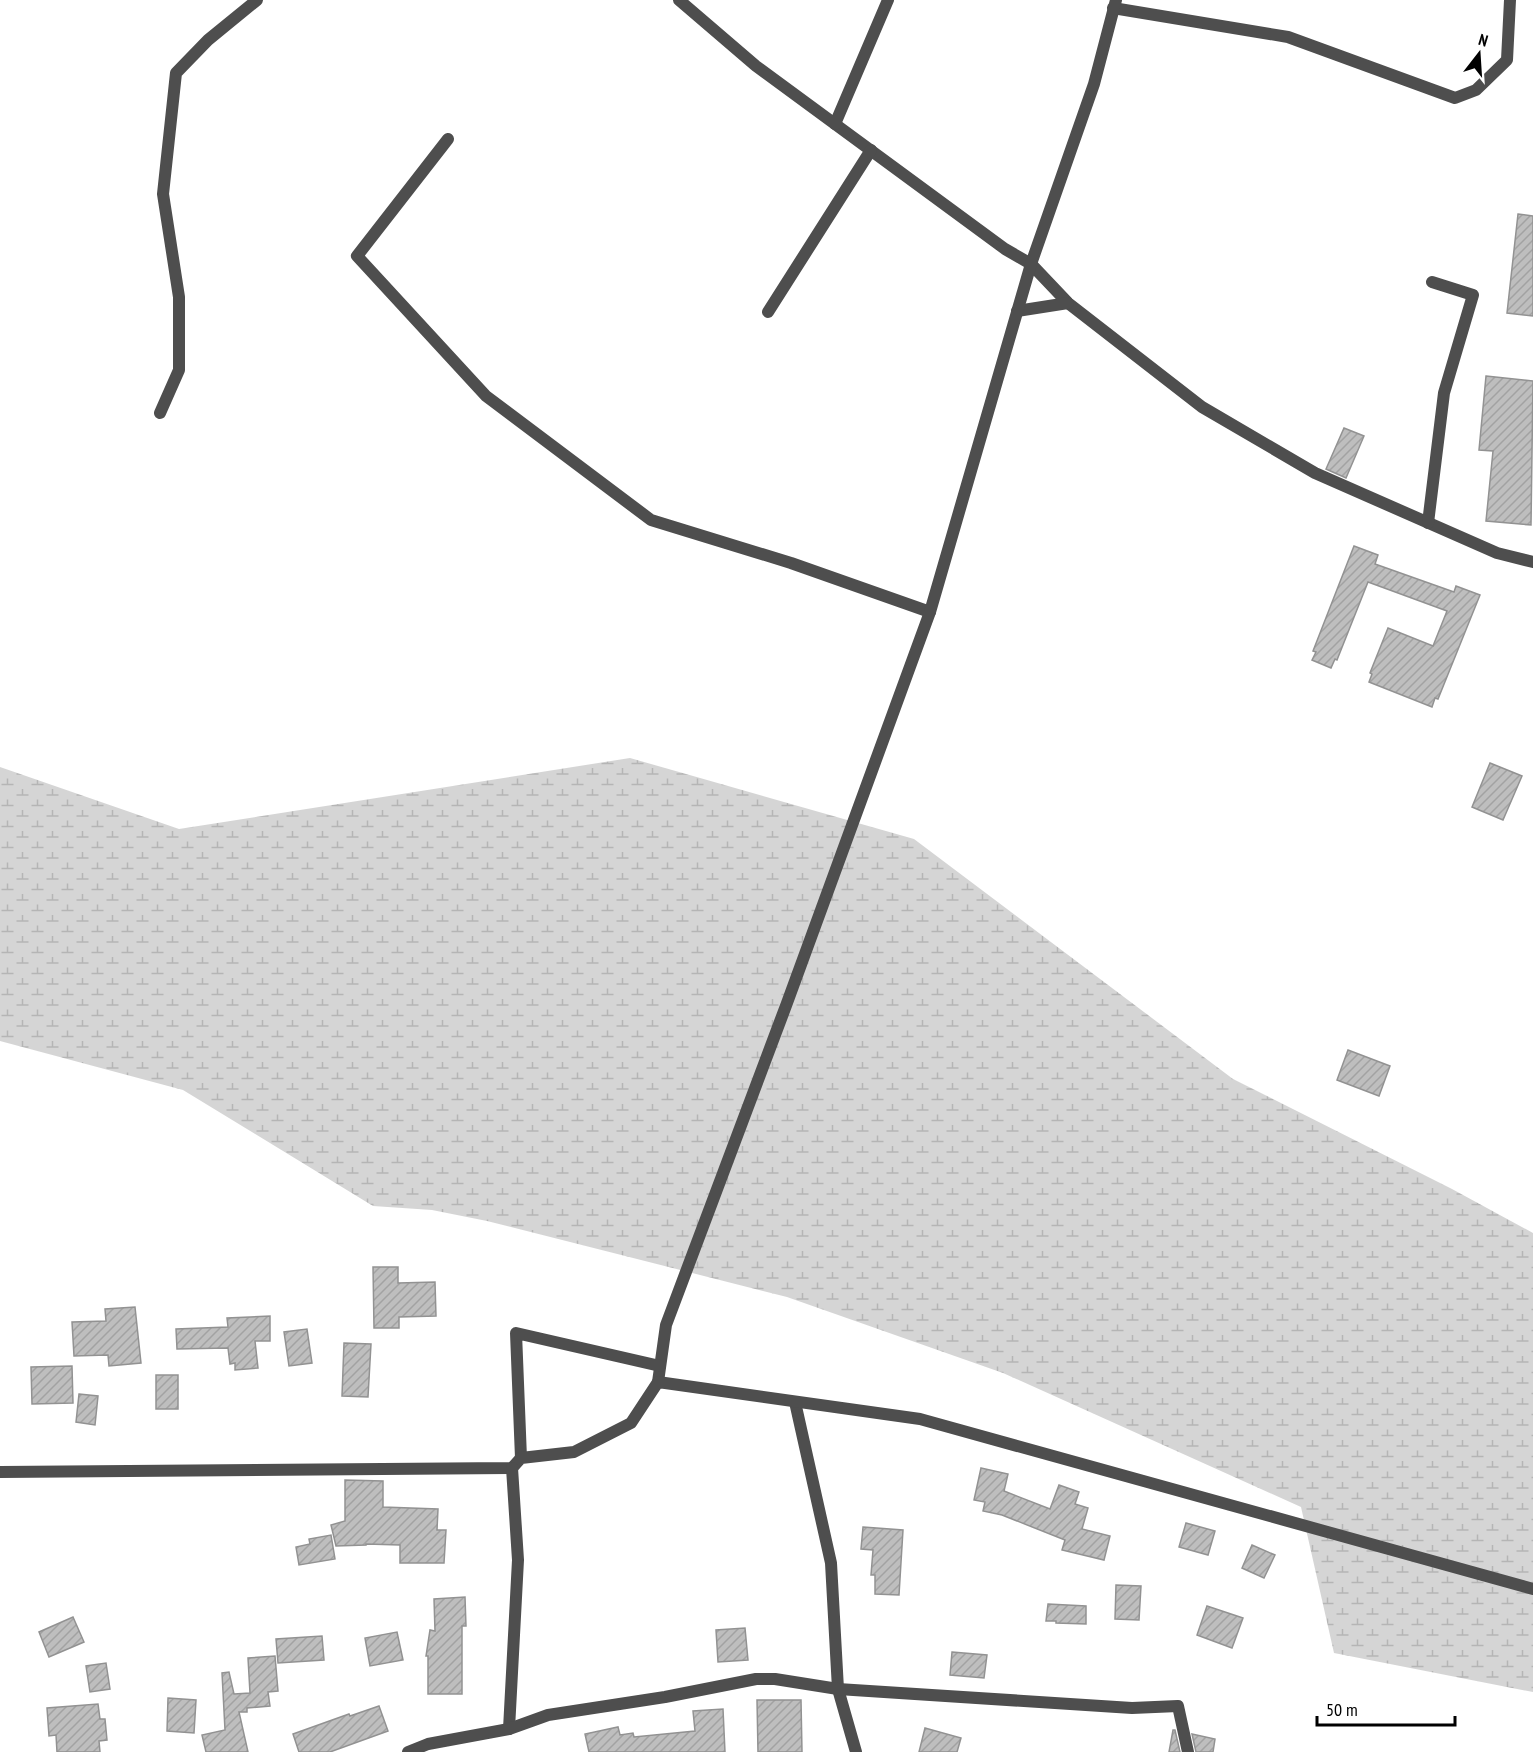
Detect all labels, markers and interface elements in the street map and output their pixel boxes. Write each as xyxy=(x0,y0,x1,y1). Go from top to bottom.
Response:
north arrow xyxy=(1449,24,1509,84)
text: N xyxy=(1476,29,1490,50)
scale bar xyxy=(1317,1689,1455,1727)
text: 50 m xyxy=(1326,1698,1358,1721)

